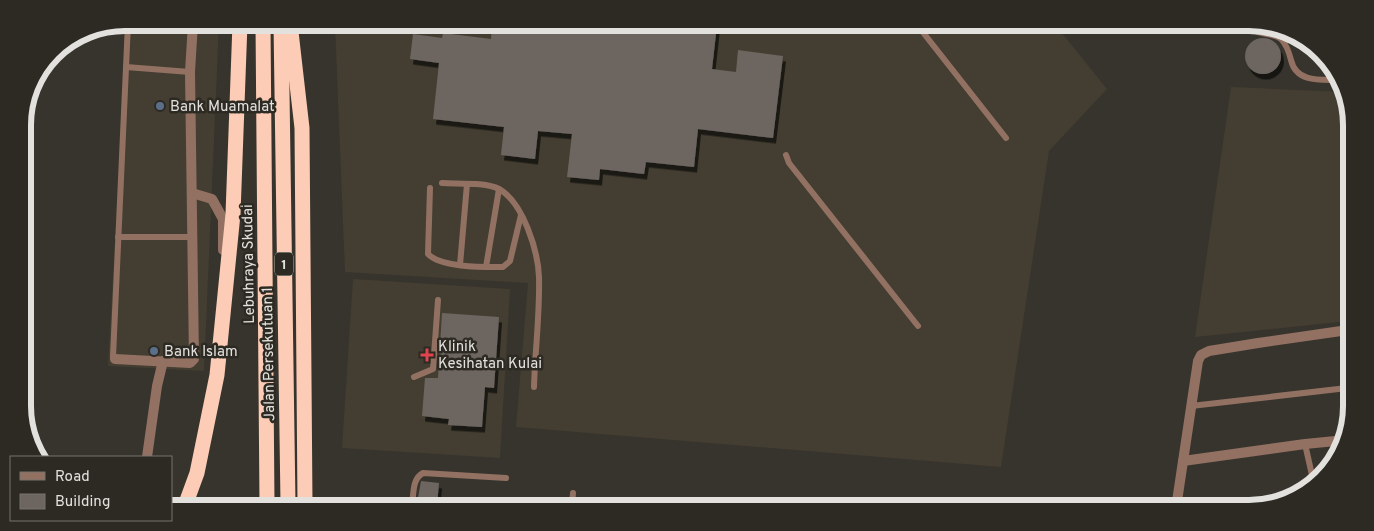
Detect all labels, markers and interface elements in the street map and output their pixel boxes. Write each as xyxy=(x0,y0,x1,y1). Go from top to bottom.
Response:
place label: Bank Muamalat xyxy=(170,98,275,117)
marker: Bank Muamalat xyxy=(154,100,166,112)
street label: Lebuhraya Skudai xyxy=(239,204,260,324)
road number: 1 xyxy=(275,252,293,276)
street label: Jalan Persekutuan 1 xyxy=(259,287,280,421)
place label: Klinik Kesihatan Kulai xyxy=(438,338,542,374)
place label: Bank Islam xyxy=(164,343,238,362)
marker: Bank Islam xyxy=(148,345,160,357)
marker: Klinik Kesihatan Kulai xyxy=(420,348,434,362)
legend xyxy=(10,456,172,521)
text: Road xyxy=(55,468,90,487)
text: Building xyxy=(55,493,110,512)

